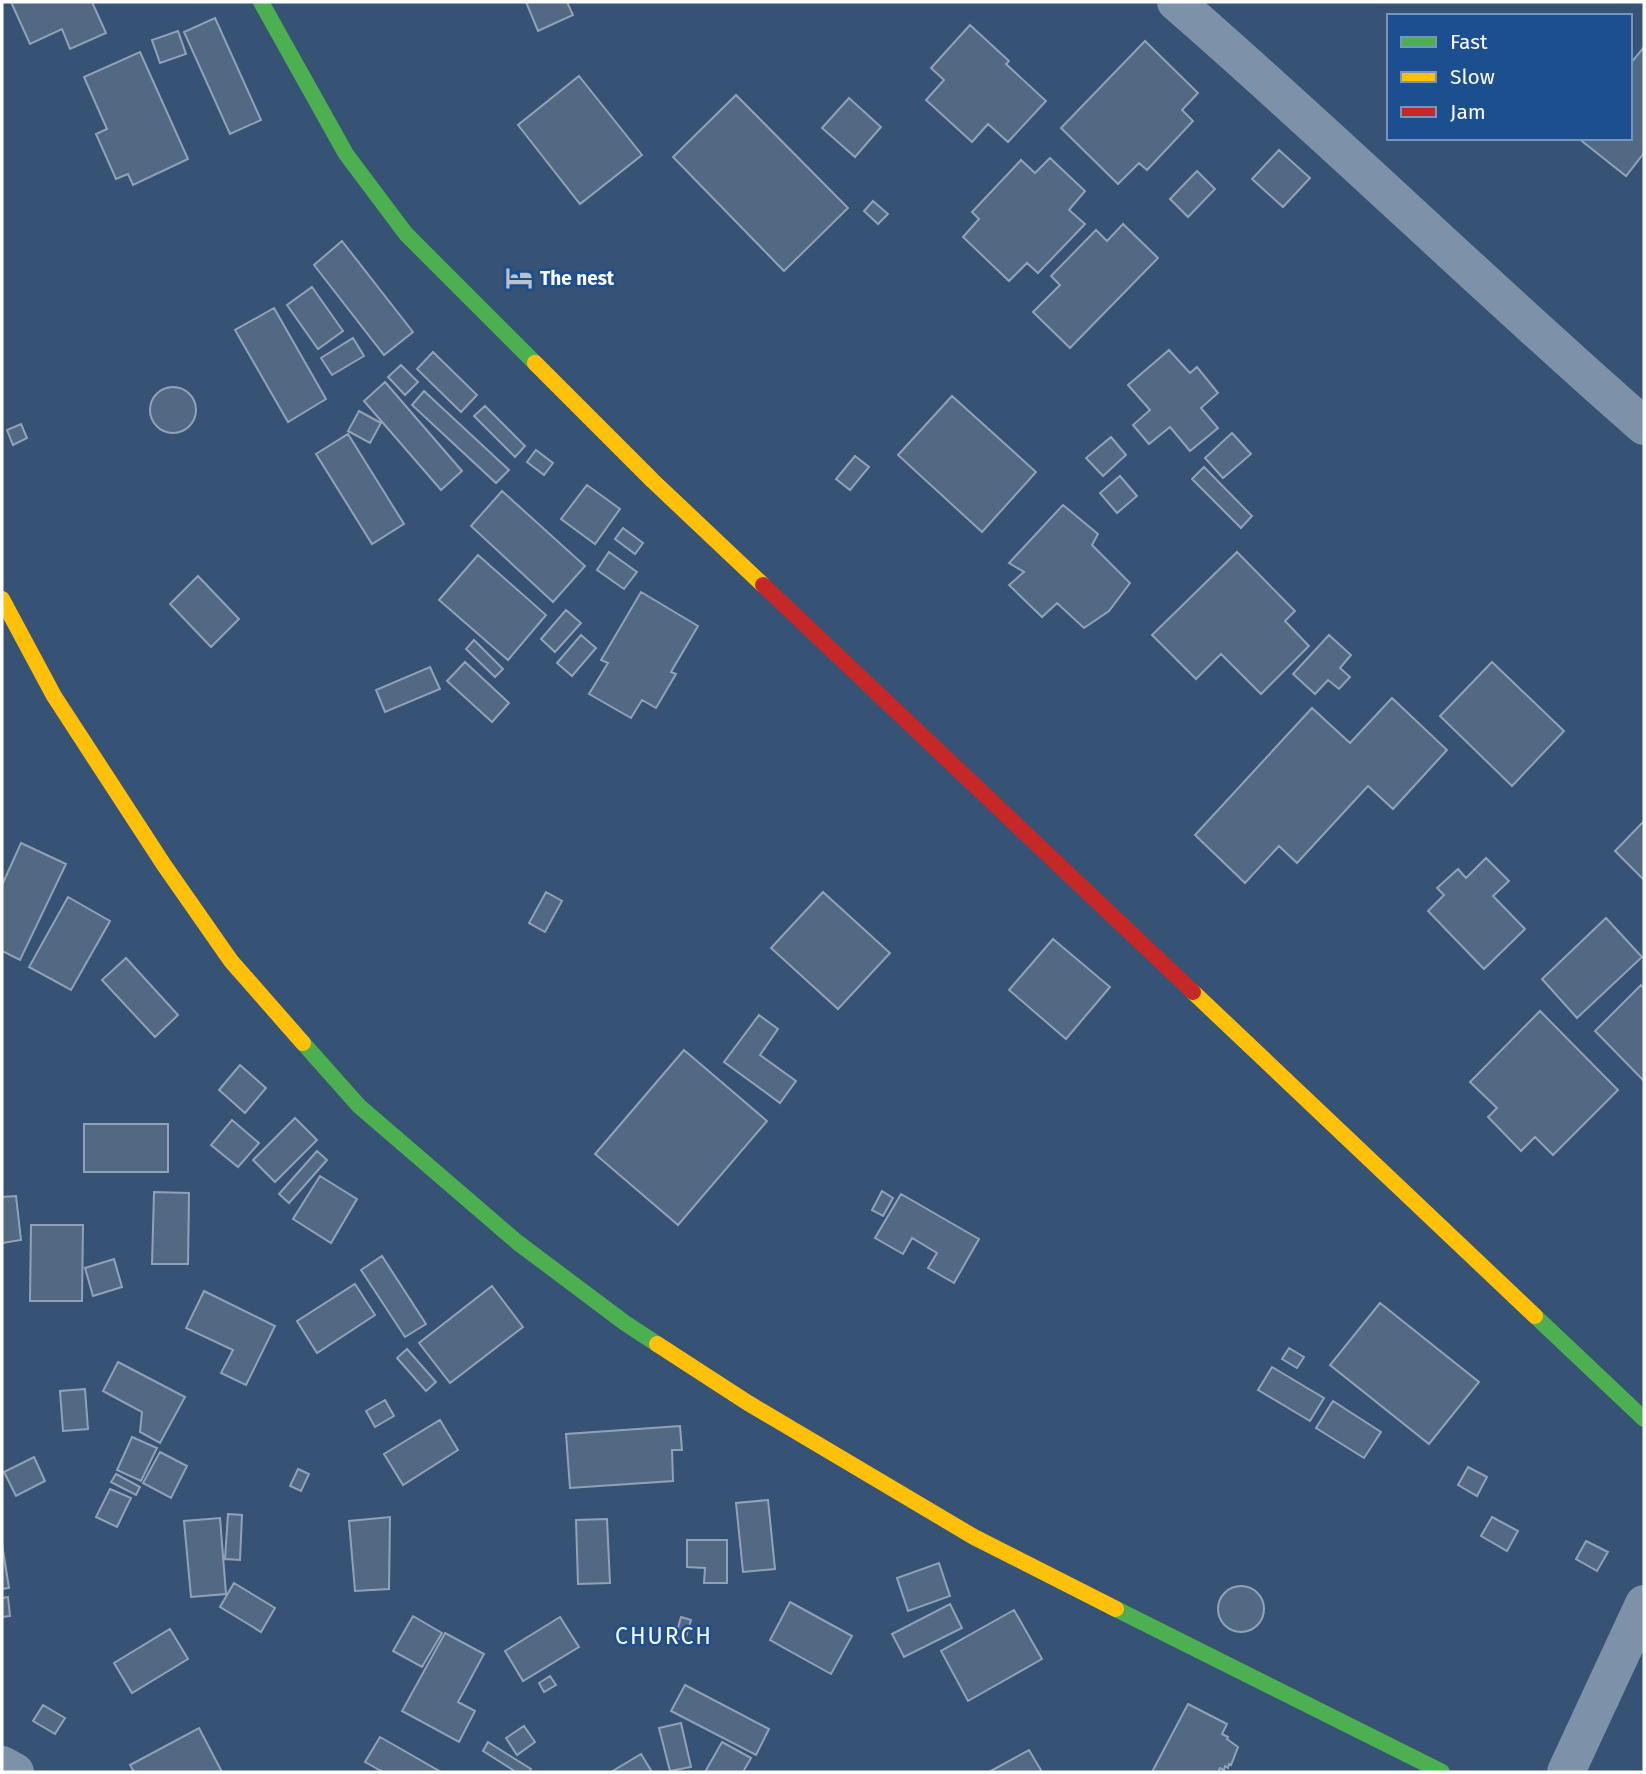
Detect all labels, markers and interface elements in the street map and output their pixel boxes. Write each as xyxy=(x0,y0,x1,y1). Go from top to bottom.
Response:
legend xyxy=(1387,14,1632,140)
text: Fast xyxy=(1450,29,1488,55)
text: Slow xyxy=(1450,64,1495,90)
text: Jam xyxy=(1450,99,1486,125)
hotel icon: The nest xyxy=(504,263,534,293)
place label: The nest xyxy=(540,267,615,290)
district label: CHURCH xyxy=(615,1622,713,1650)

